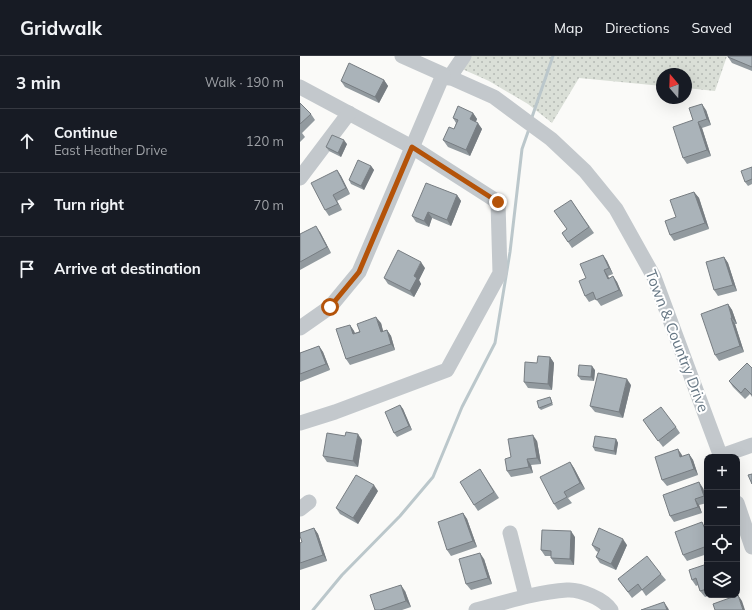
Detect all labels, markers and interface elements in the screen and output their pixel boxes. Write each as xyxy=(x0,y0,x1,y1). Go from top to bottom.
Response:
text: Gridwalk xyxy=(20,16,102,40)
text: Map xyxy=(554,19,583,37)
text: Directions xyxy=(605,19,670,37)
text: Saved xyxy=(692,19,732,37)
north arrow xyxy=(656,68,692,104)
text: 3 min xyxy=(16,72,61,93)
text: Walk · 190 m xyxy=(205,74,284,90)
text: Continue xyxy=(54,123,117,142)
icon: ahead xyxy=(16,130,38,152)
text: 120 m xyxy=(246,133,284,149)
text: East Heather Drive xyxy=(54,142,167,158)
route end xyxy=(489,193,507,211)
icon: right xyxy=(16,194,38,216)
text: Turn right xyxy=(54,195,124,214)
text: 70 m xyxy=(254,197,284,213)
icon: arrive xyxy=(16,258,38,280)
text: Arrive at destination xyxy=(54,259,201,278)
street label: Town & Country Drive xyxy=(642,267,713,415)
route start xyxy=(321,298,339,316)
map controls xyxy=(704,454,740,598)
button: + xyxy=(704,454,740,490)
button: − xyxy=(704,490,740,526)
button: locate xyxy=(704,526,740,562)
button: layers xyxy=(704,562,740,598)

